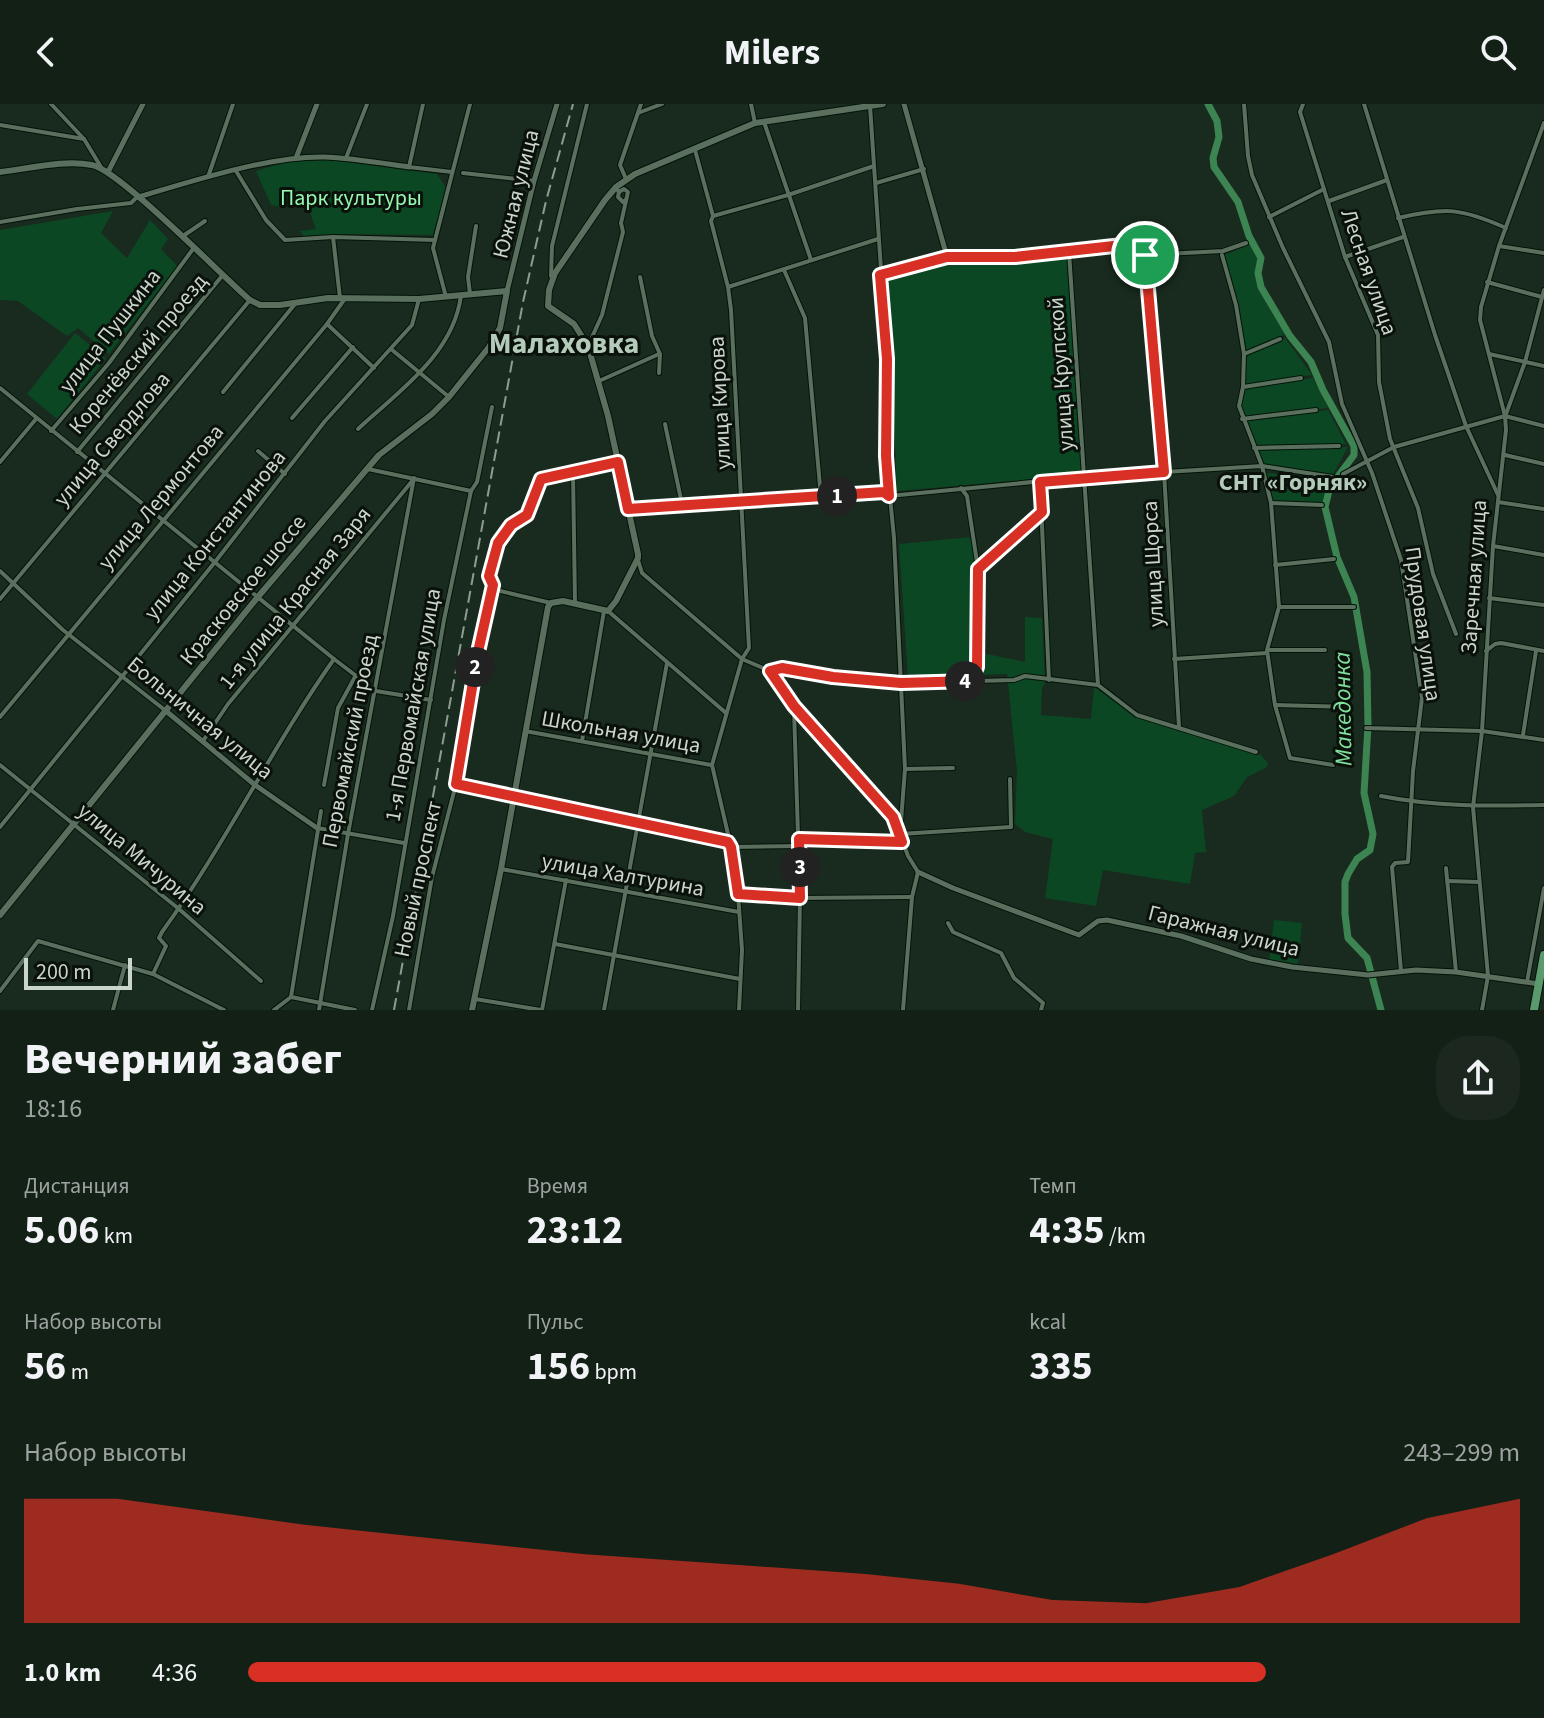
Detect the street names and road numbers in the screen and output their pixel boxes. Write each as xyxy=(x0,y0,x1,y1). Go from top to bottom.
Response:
street label: Южная улица xyxy=(485,126,547,262)
street label: Лесная улица xyxy=(1332,205,1406,339)
street label: улица Пушкина xyxy=(51,262,169,400)
street label: Коренёвский проезд xyxy=(61,266,215,441)
street label: улица Крупской xyxy=(1040,296,1082,452)
street label: улица Кирова xyxy=(701,335,739,471)
street label: улица Свердлова xyxy=(46,365,178,513)
street label: улица Лермонтова xyxy=(90,417,232,577)
street label: улица Константинова xyxy=(136,443,294,627)
street label: Заречная улица xyxy=(1453,499,1495,655)
street label: 1-я улица Красная Заря xyxy=(211,500,379,696)
street label: улица Щорса xyxy=(1134,500,1172,628)
street label: Красковское шоссе xyxy=(172,508,314,672)
street label: Прудовая улица xyxy=(1396,545,1450,703)
street label: 1-я Первомайская улица xyxy=(377,586,449,824)
street label: Первомайский проезд xyxy=(314,631,386,851)
street label: Больничная улица xyxy=(120,649,280,787)
street label: Школьная улица xyxy=(539,702,703,762)
street label: улица Мичурина xyxy=(70,795,214,923)
street label: Новый проспект xyxy=(386,798,450,960)
street label: улица Халтурина xyxy=(539,845,707,905)
street label: Гаражная улица xyxy=(1145,897,1303,965)

